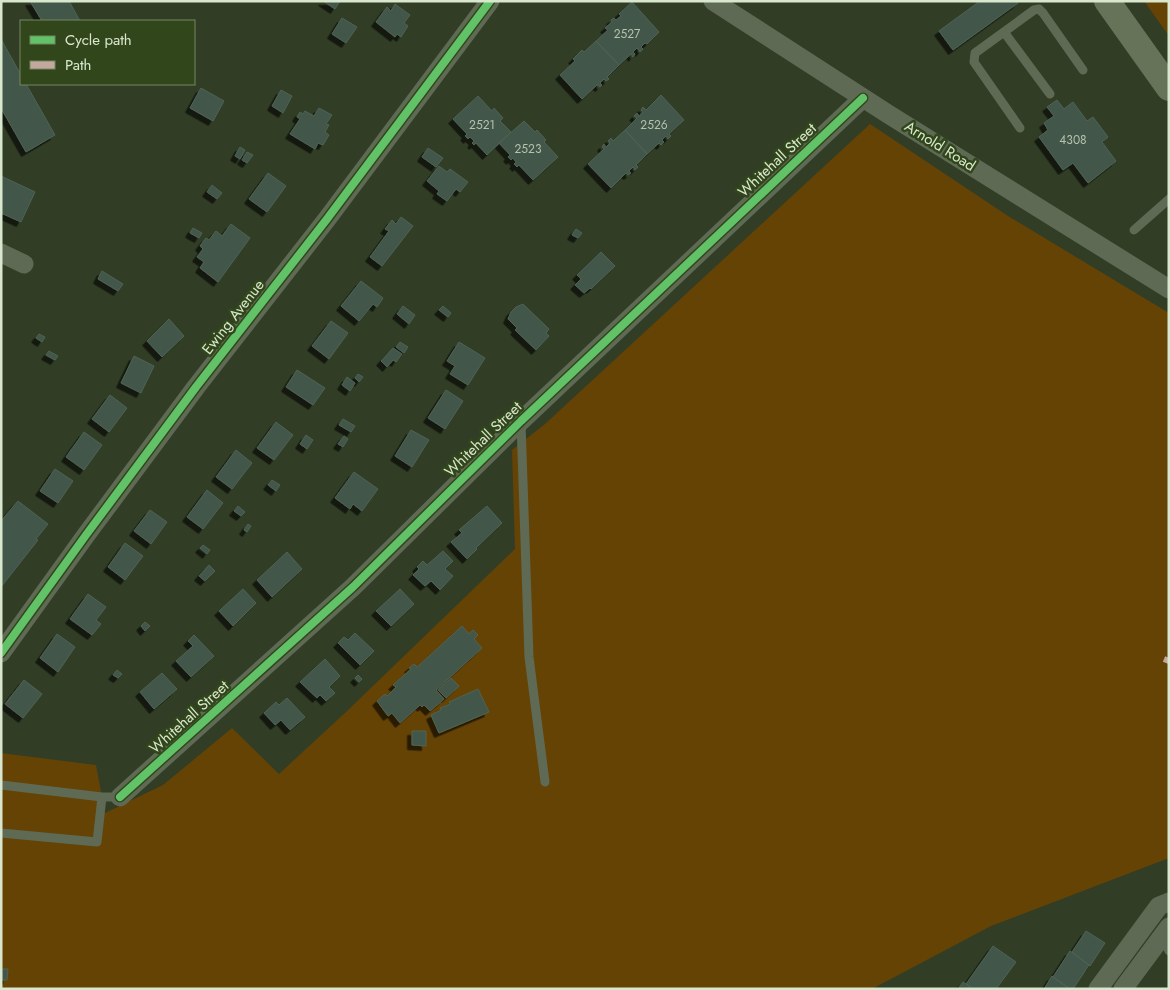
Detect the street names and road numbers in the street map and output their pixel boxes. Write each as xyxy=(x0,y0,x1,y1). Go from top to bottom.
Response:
street label: Arnold Road xyxy=(900,115,980,177)
street label: Whitehall Street xyxy=(733,118,821,202)
street label: Ewing Avenue xyxy=(197,275,270,359)
street label: Whitehall Street xyxy=(439,396,527,482)
street label: Whitehall Street xyxy=(144,675,234,759)

